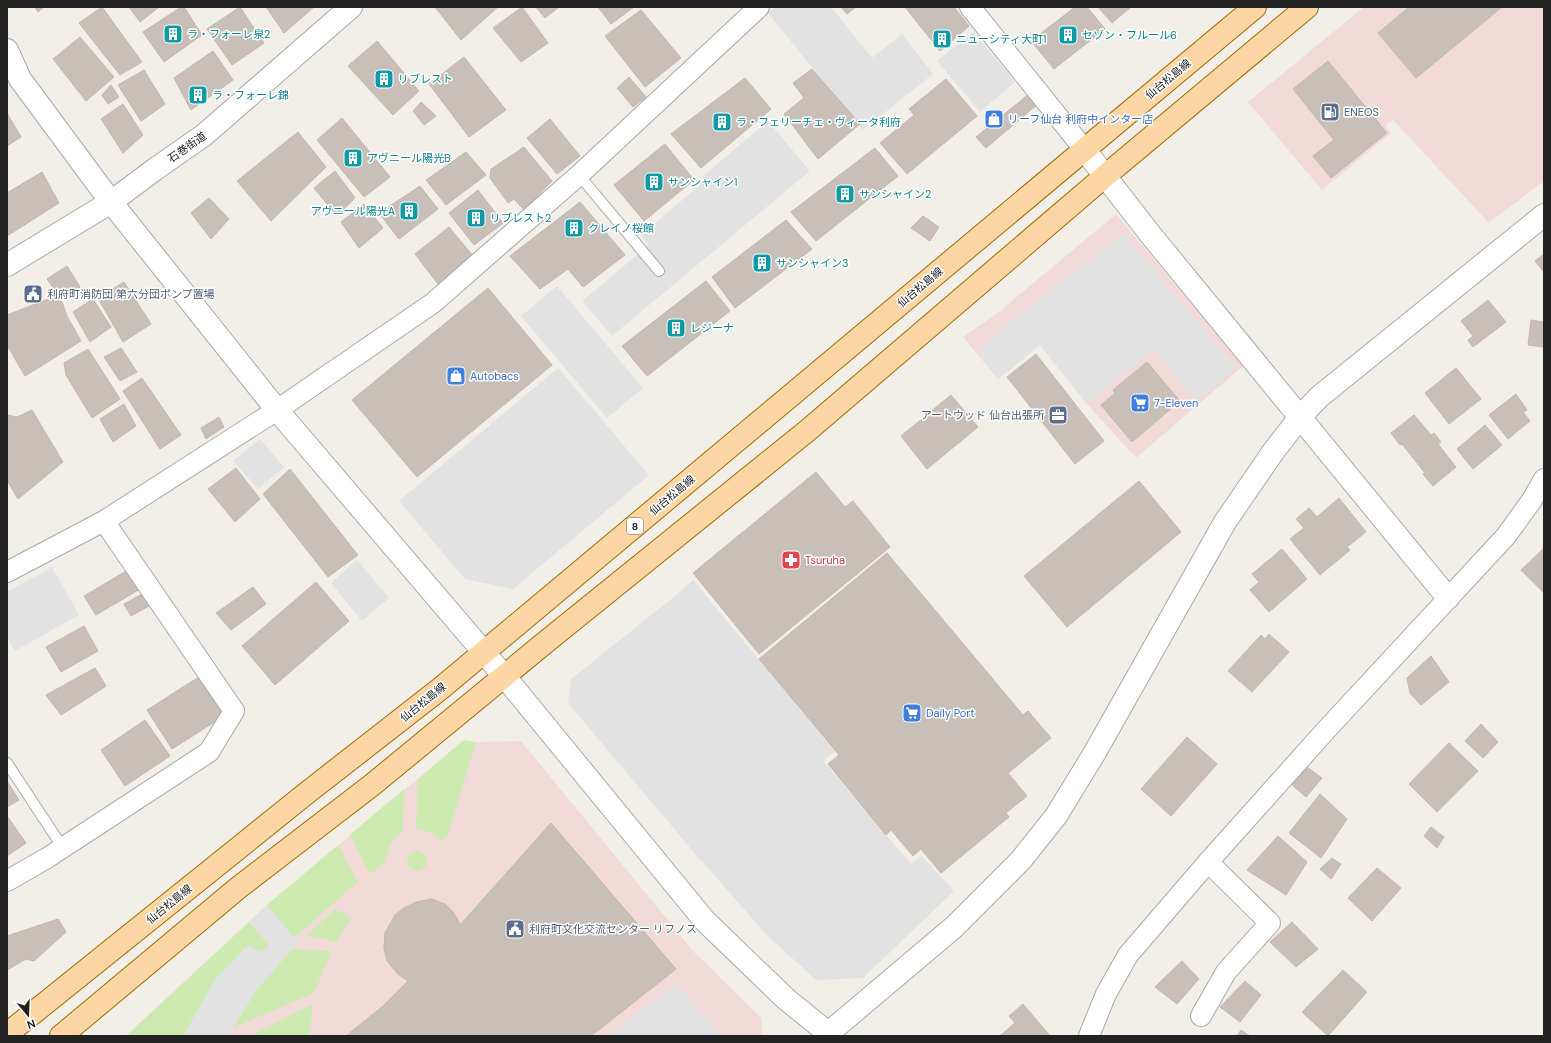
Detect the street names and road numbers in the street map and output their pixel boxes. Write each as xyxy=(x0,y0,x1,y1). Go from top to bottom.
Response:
street label: 仙台松島線 xyxy=(1142,56,1194,102)
street label: 石巻街道 xyxy=(165,129,209,165)
street label: 仙台松島線 xyxy=(894,264,946,310)
street label: 仙台松島線 xyxy=(646,472,698,518)
road number: 8 xyxy=(627,518,643,534)
street label: 仙台松島線 xyxy=(397,679,449,725)
street label: 仙台松島線 xyxy=(143,881,195,927)

